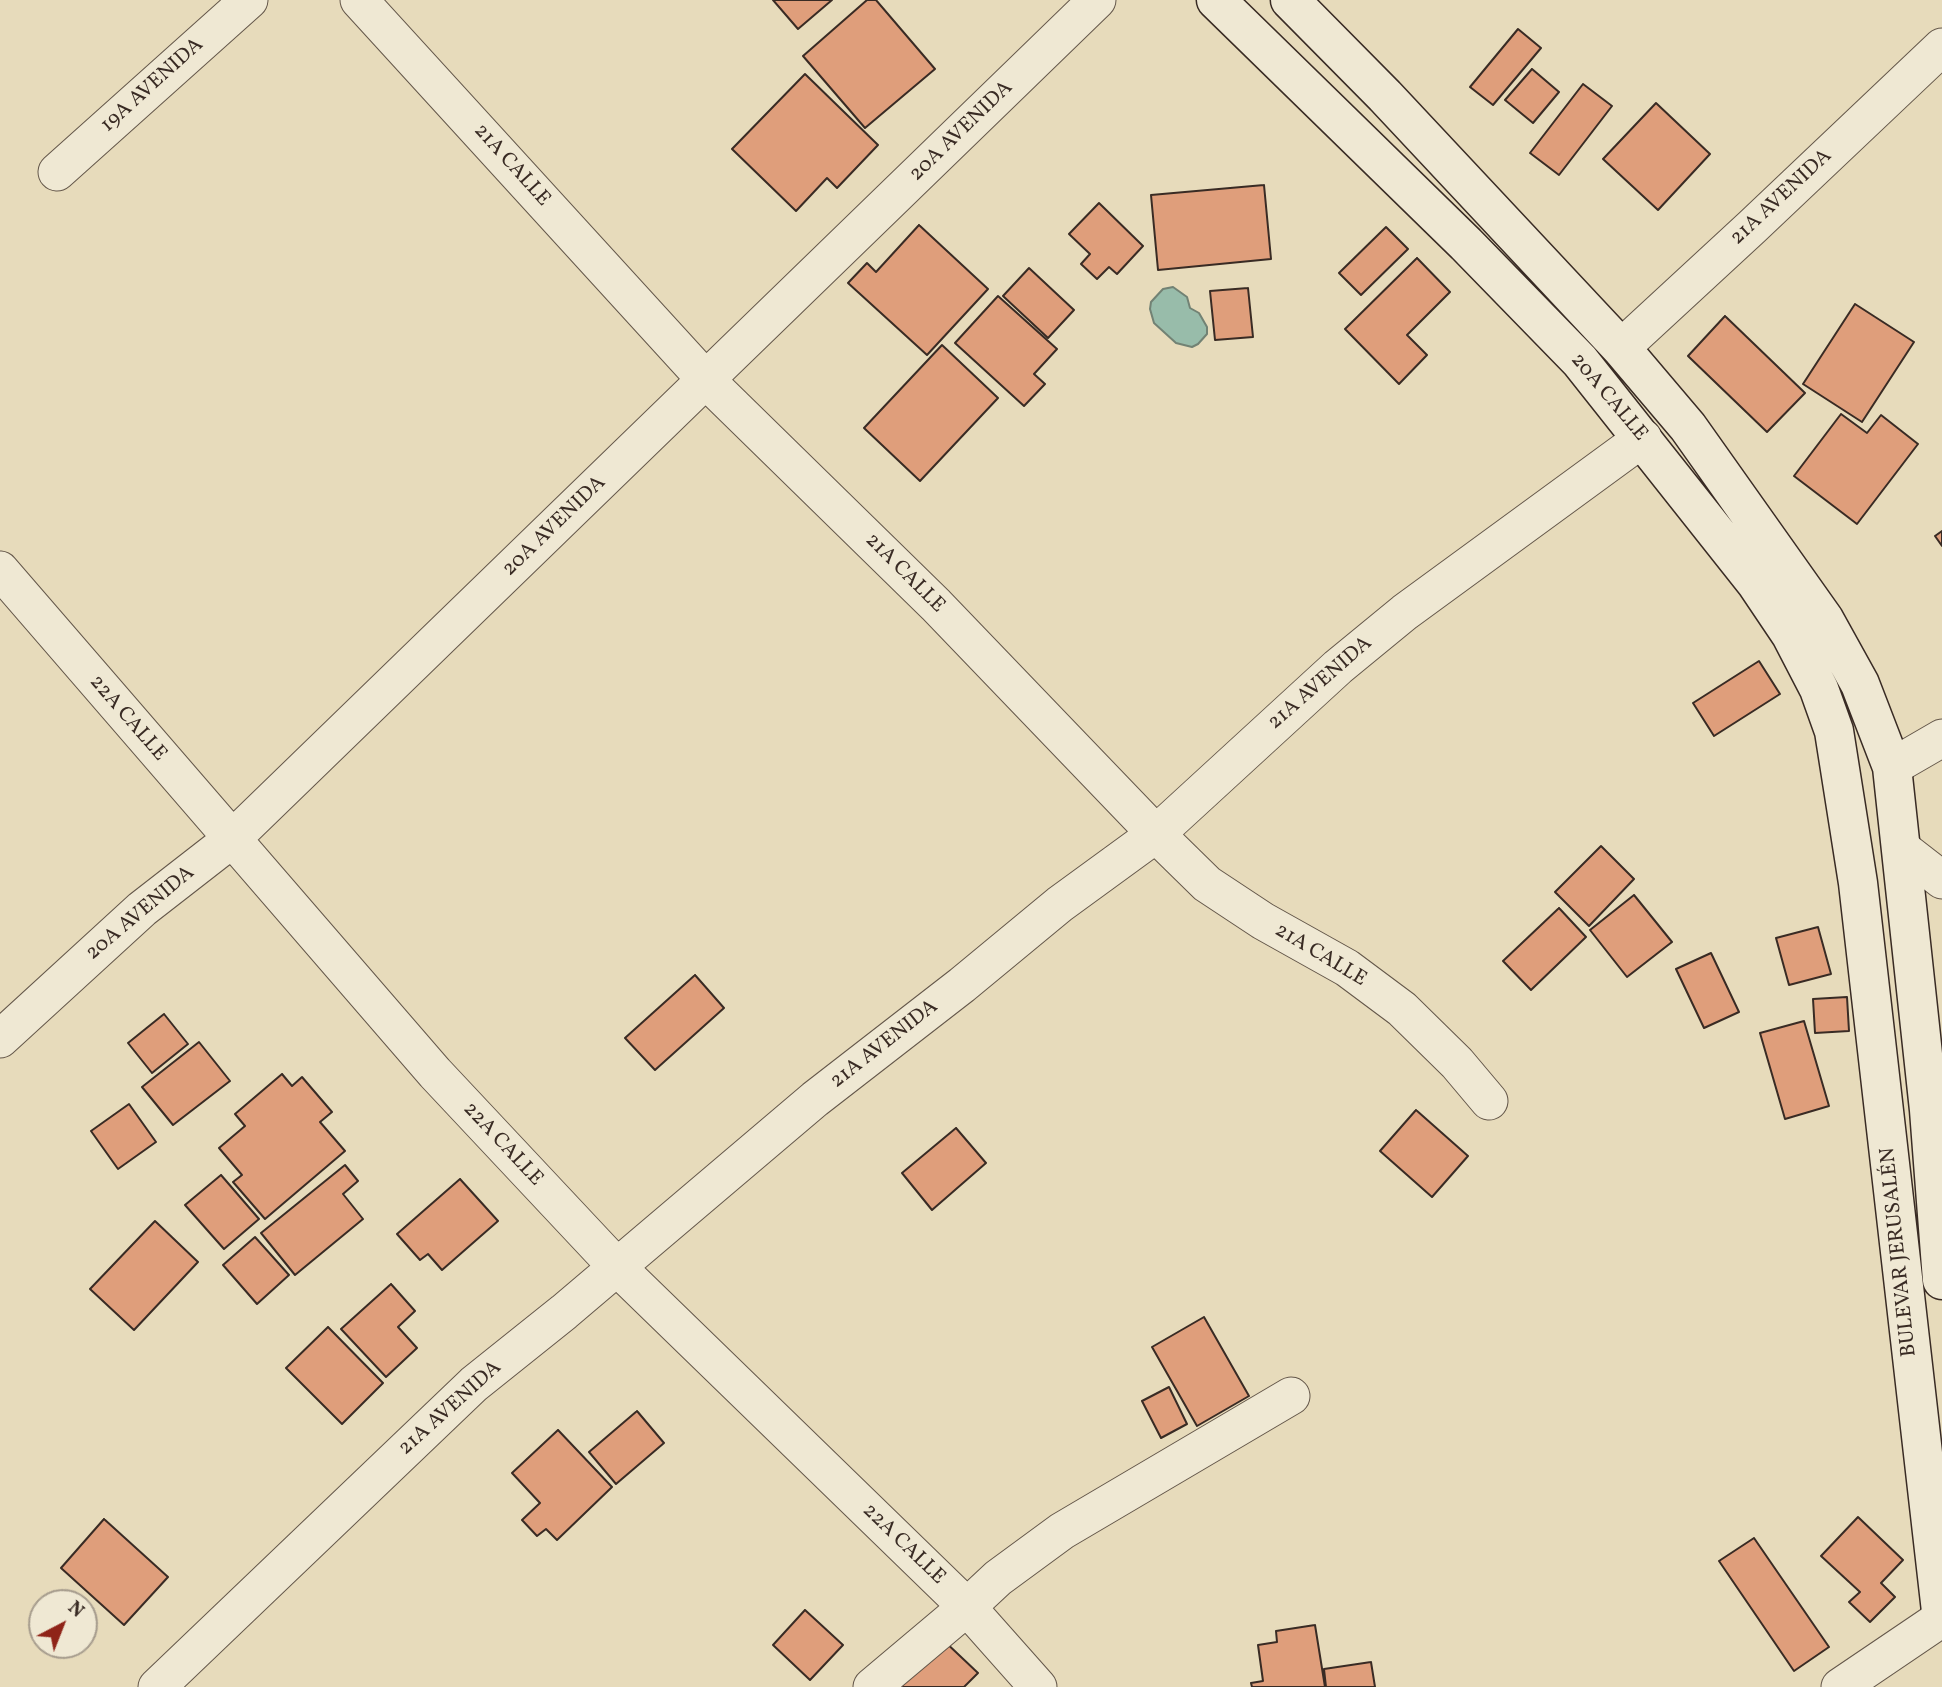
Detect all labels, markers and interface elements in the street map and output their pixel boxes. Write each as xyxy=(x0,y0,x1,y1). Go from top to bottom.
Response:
street label: 19A AVENIDA xyxy=(96,33,210,139)
street label: 20A AVENIDA xyxy=(905,76,1019,188)
street label: 21A CALLE xyxy=(467,119,555,213)
street label: 21A AVENIDA xyxy=(1726,145,1838,251)
street label: 20A CALLE xyxy=(1564,349,1652,447)
street label: 20A AVENIDA xyxy=(498,471,612,583)
street label: 21A CALLE xyxy=(859,529,949,619)
street label: 21A AVENIDA xyxy=(1264,632,1378,736)
street label: 22A CALLE xyxy=(83,671,171,767)
street label: 20A AVENIDA xyxy=(82,861,200,967)
street label: 21A CALLE xyxy=(1270,919,1370,993)
street label: 21A AVENIDA xyxy=(826,995,944,1095)
street label: 22A CALLE xyxy=(457,1098,547,1192)
street label: BULEVAR JERUSALÉN xyxy=(1876,1146,1924,1358)
street label: 21A AVENIDA xyxy=(394,1356,508,1462)
street label: 22A CALLE xyxy=(856,1499,950,1591)
north arrow xyxy=(28,1589,98,1659)
text: N xyxy=(62,1596,90,1624)

